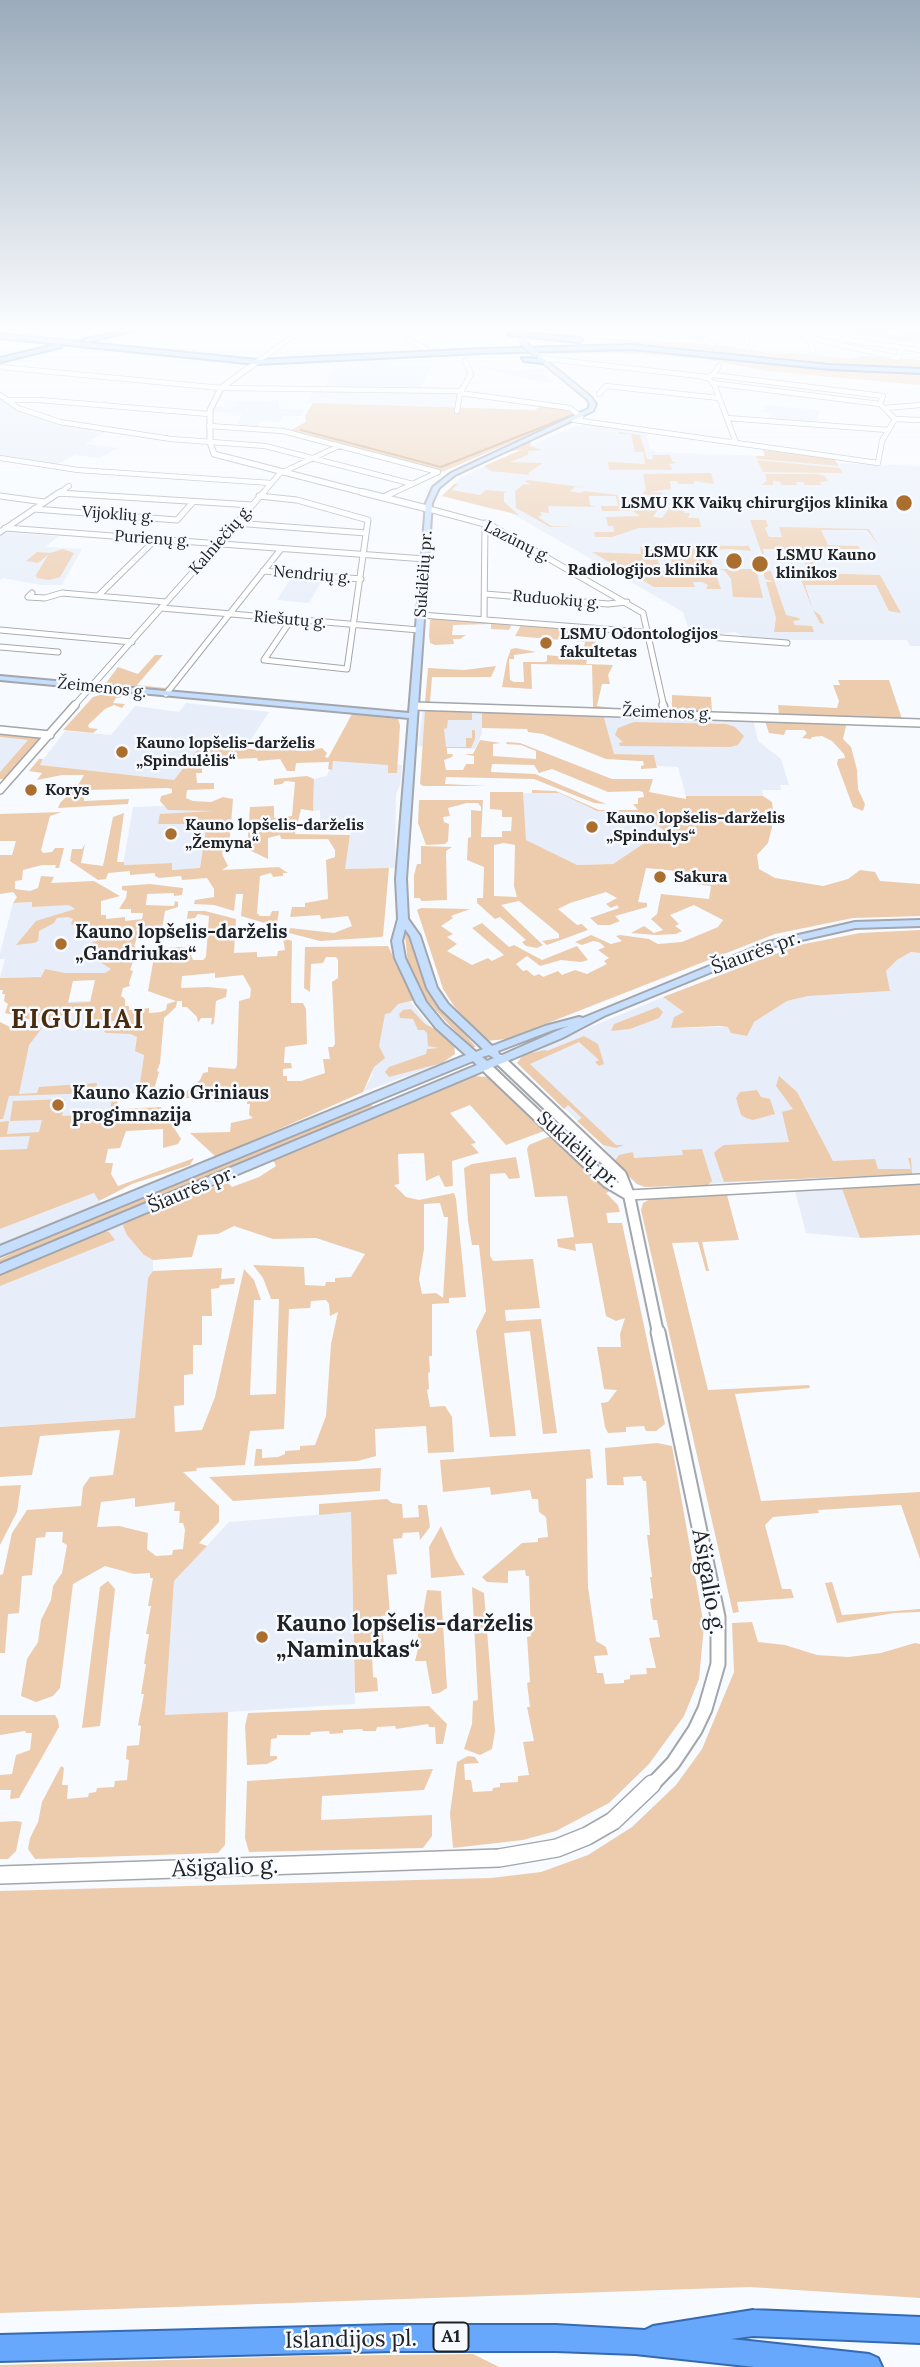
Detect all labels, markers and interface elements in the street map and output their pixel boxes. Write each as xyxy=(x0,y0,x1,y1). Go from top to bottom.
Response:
place label: LSMU KK Vaikų chirurgijos klinika xyxy=(621,493,888,513)
marker: LSMU KK Vaikų chirurgijos klinika xyxy=(894,493,914,513)
street label: Kalniečių g. xyxy=(186,501,256,579)
street label: Vijoklių g. xyxy=(81,503,155,527)
street label: Lazūnų g. xyxy=(481,517,553,567)
street label: Purienų g. xyxy=(114,527,190,551)
street label: Sukilėlių pr. xyxy=(411,530,437,618)
place label: LSMU KK Radiologijos klinika xyxy=(568,542,718,580)
place label: LSMU Kauno klinikos xyxy=(776,545,876,583)
marker: LSMU KK Radiologijos klinika xyxy=(724,551,744,571)
marker: LSMU Kauno klinikos xyxy=(750,554,770,574)
street label: Nendrių g. xyxy=(272,562,352,588)
street label: Ruduokių g. xyxy=(511,587,601,613)
street label: Riešutų g. xyxy=(253,607,327,633)
place label: LSMU Odontologijos fakultetas xyxy=(560,624,718,662)
marker: LSMU Odontologijos fakultetas xyxy=(538,635,554,651)
street label: Žeimenos g. xyxy=(57,674,147,702)
street label: Žeimenos g. xyxy=(622,702,712,724)
place label: Kauno lopšelis-darželis „Spindulėlis“ xyxy=(136,733,315,771)
marker: Kauno lopšelis-darželis „Spindulėlis“ xyxy=(114,744,130,760)
place label: Korys xyxy=(45,780,89,800)
marker: Korys xyxy=(23,782,39,798)
place label: Kauno lopšelis-darželis „Spindulys“ xyxy=(606,808,785,846)
place label: Kauno lopšelis-darželis „Žemyna“ xyxy=(185,815,364,853)
marker: Kauno lopšelis-darželis „Spindulys“ xyxy=(584,819,600,835)
marker: Kauno lopšelis-darželis „Žemyna“ xyxy=(163,826,179,842)
place label: Sakura xyxy=(674,867,727,887)
marker: Sakura xyxy=(652,869,668,885)
place label: Kauno lopšelis-darželis „Gandriukas“ xyxy=(75,922,288,966)
street label: Šiaurės pr. xyxy=(709,926,803,980)
marker: Kauno lopšelis-darželis „Gandriukas“ xyxy=(53,936,69,952)
district label: EIGULIAI xyxy=(12,1005,144,1037)
place label: Kauno Kazio Griniaus progimnazija xyxy=(72,1083,269,1127)
marker: Kauno Kazio Griniaus progimnazija xyxy=(50,1097,66,1113)
street label: Sukilėlių pr. xyxy=(532,1107,624,1193)
street label: Šiaurės pr. xyxy=(145,1161,239,1219)
street label: Ašigalio g. xyxy=(685,1527,731,1637)
place label: Kauno lopšelis-darželis „Naminukas“ xyxy=(276,1610,533,1664)
marker: Kauno lopšelis-darželis „Naminukas“ xyxy=(254,1629,270,1645)
street label: Ašigalio g. xyxy=(171,1852,279,1884)
road number: A1 xyxy=(434,2322,468,2351)
street label: Islandijos pl. xyxy=(285,2325,417,2355)

